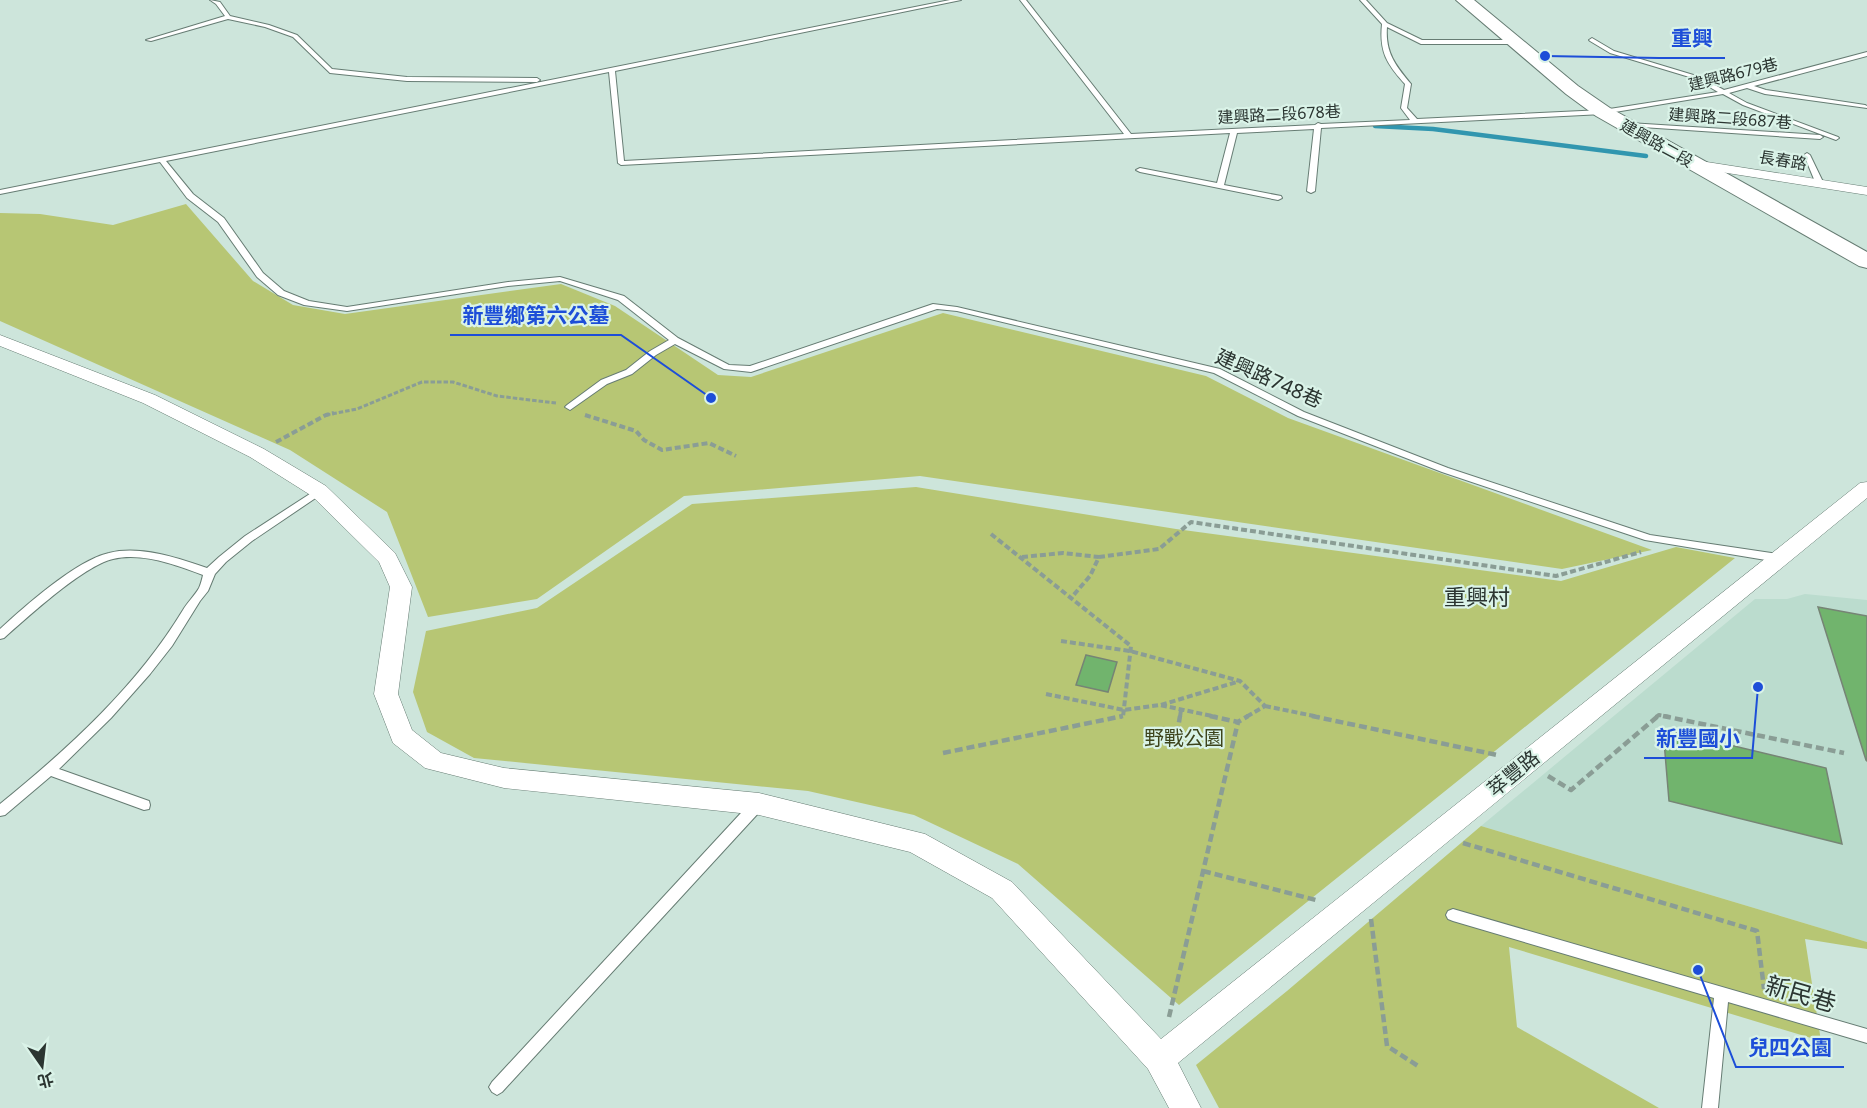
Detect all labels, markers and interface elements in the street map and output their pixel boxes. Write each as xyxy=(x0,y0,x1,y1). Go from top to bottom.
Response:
callout: 重興 xyxy=(1659,19,1725,58)
text: 重興 xyxy=(1671,24,1713,52)
street label: 建興路679巷 xyxy=(1686,52,1780,96)
street label: 建興路二段678巷 xyxy=(1217,100,1341,128)
street label: 建興路二段687巷 xyxy=(1668,103,1792,133)
street label: 建興路二段 xyxy=(1617,114,1697,172)
street label: 長春路 xyxy=(1758,145,1808,175)
callout: 新豐鄉第六公墓 xyxy=(450,296,621,335)
text: 新豐鄉第六公墓 xyxy=(463,301,610,329)
street label: 建興路748巷 xyxy=(1211,342,1327,414)
district label: 重興村 xyxy=(1444,581,1510,611)
callout: 新豐國小 xyxy=(1644,719,1752,758)
park label: 野戰公園 xyxy=(1144,724,1224,751)
text: 新豐國小 xyxy=(1656,724,1740,752)
street label: 萃豐路 xyxy=(1481,744,1545,802)
street label: 新民巷 xyxy=(1762,967,1840,1019)
callout: 兒四公園 xyxy=(1736,1028,1844,1067)
text: 兒四公園 xyxy=(1748,1033,1832,1061)
north arrow xyxy=(12,1036,72,1096)
text: 北 xyxy=(35,1068,56,1093)

